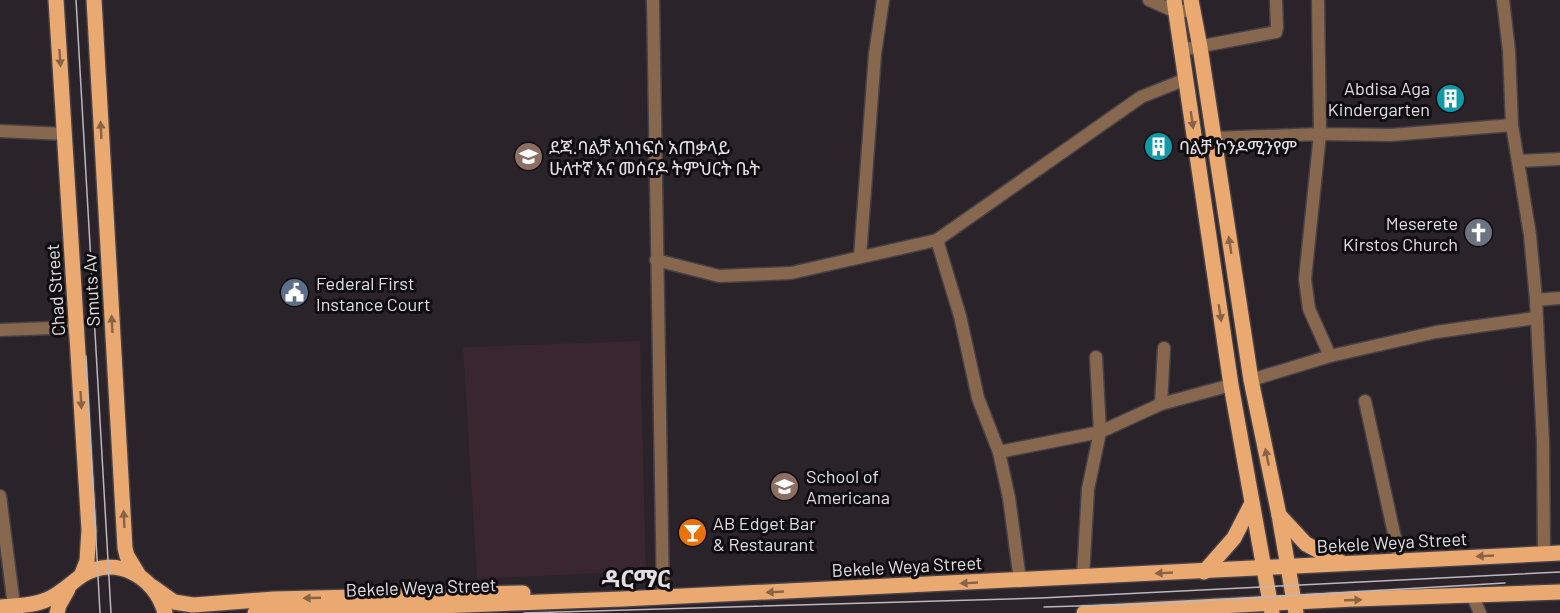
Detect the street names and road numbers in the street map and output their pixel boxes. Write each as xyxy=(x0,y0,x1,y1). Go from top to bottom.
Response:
street label: Chad Street xyxy=(41,243,69,337)
street label: Smuts Av xyxy=(78,253,104,327)
street label: Bekele Weya Street xyxy=(1316,527,1468,557)
street label: Bekele Weya Street xyxy=(831,551,983,581)
street label: Bekele Weya Street xyxy=(345,573,497,601)

